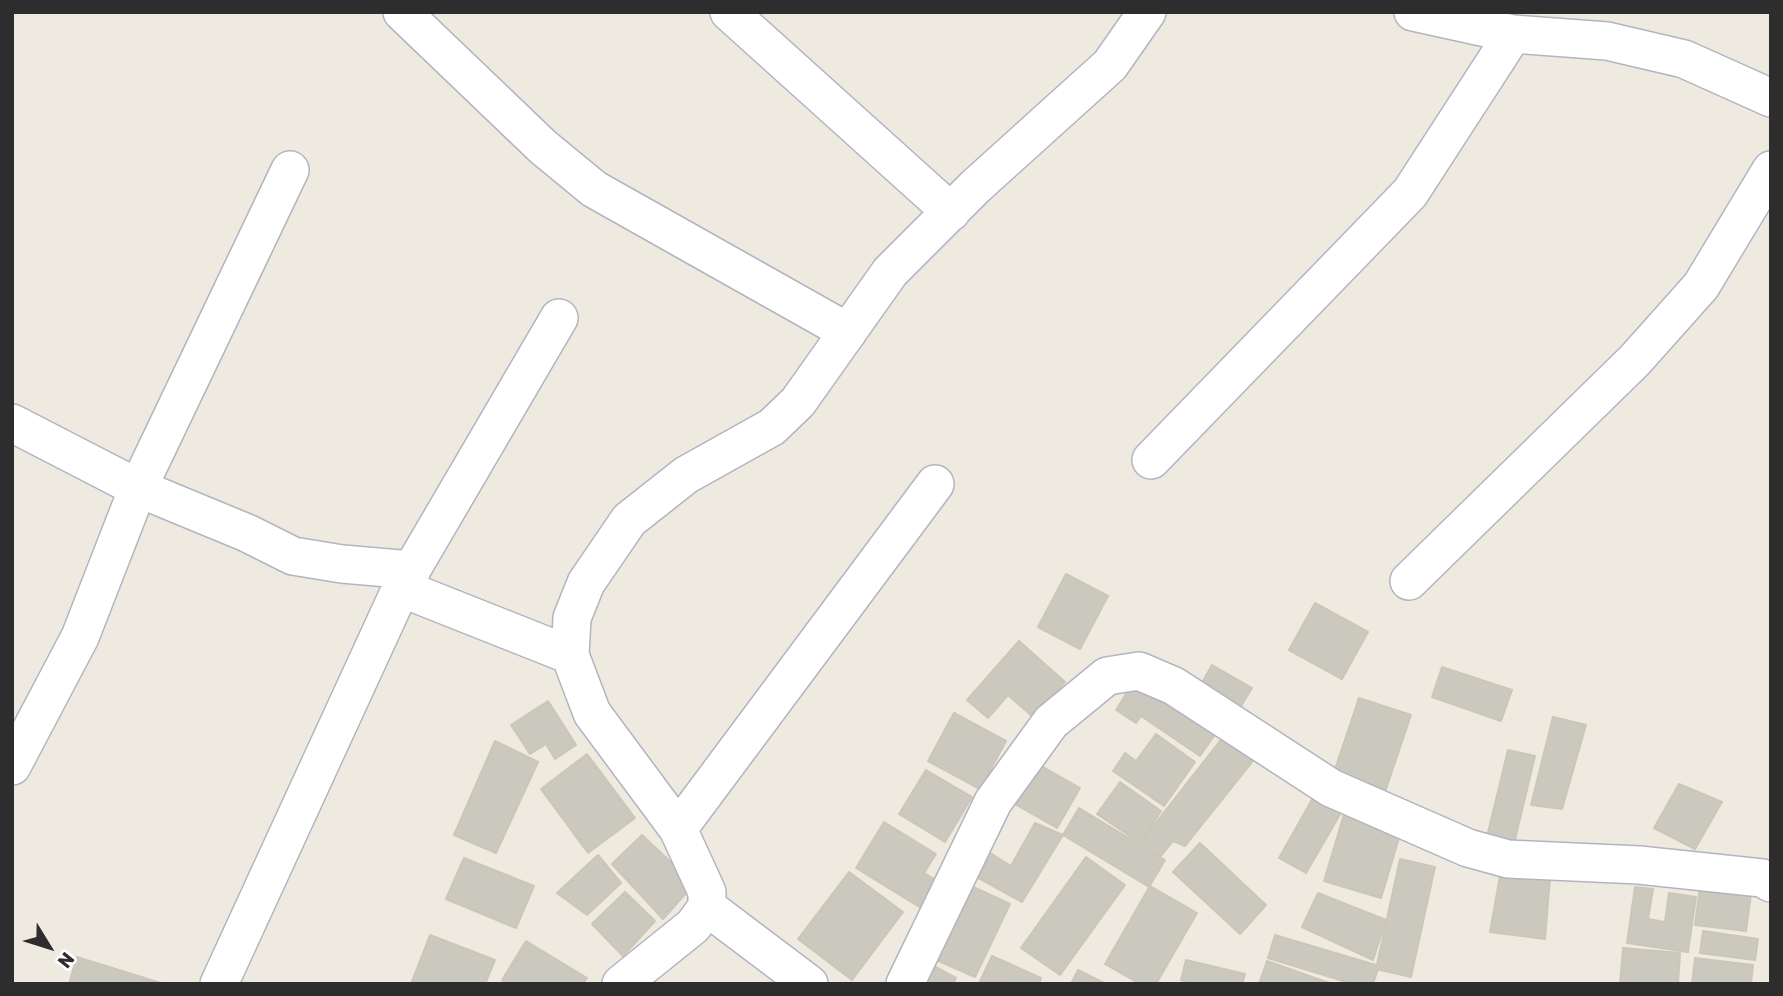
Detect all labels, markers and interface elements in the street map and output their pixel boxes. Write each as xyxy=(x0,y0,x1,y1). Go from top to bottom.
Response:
north arrow xyxy=(14,912,84,982)
text: N xyxy=(53,948,79,973)

